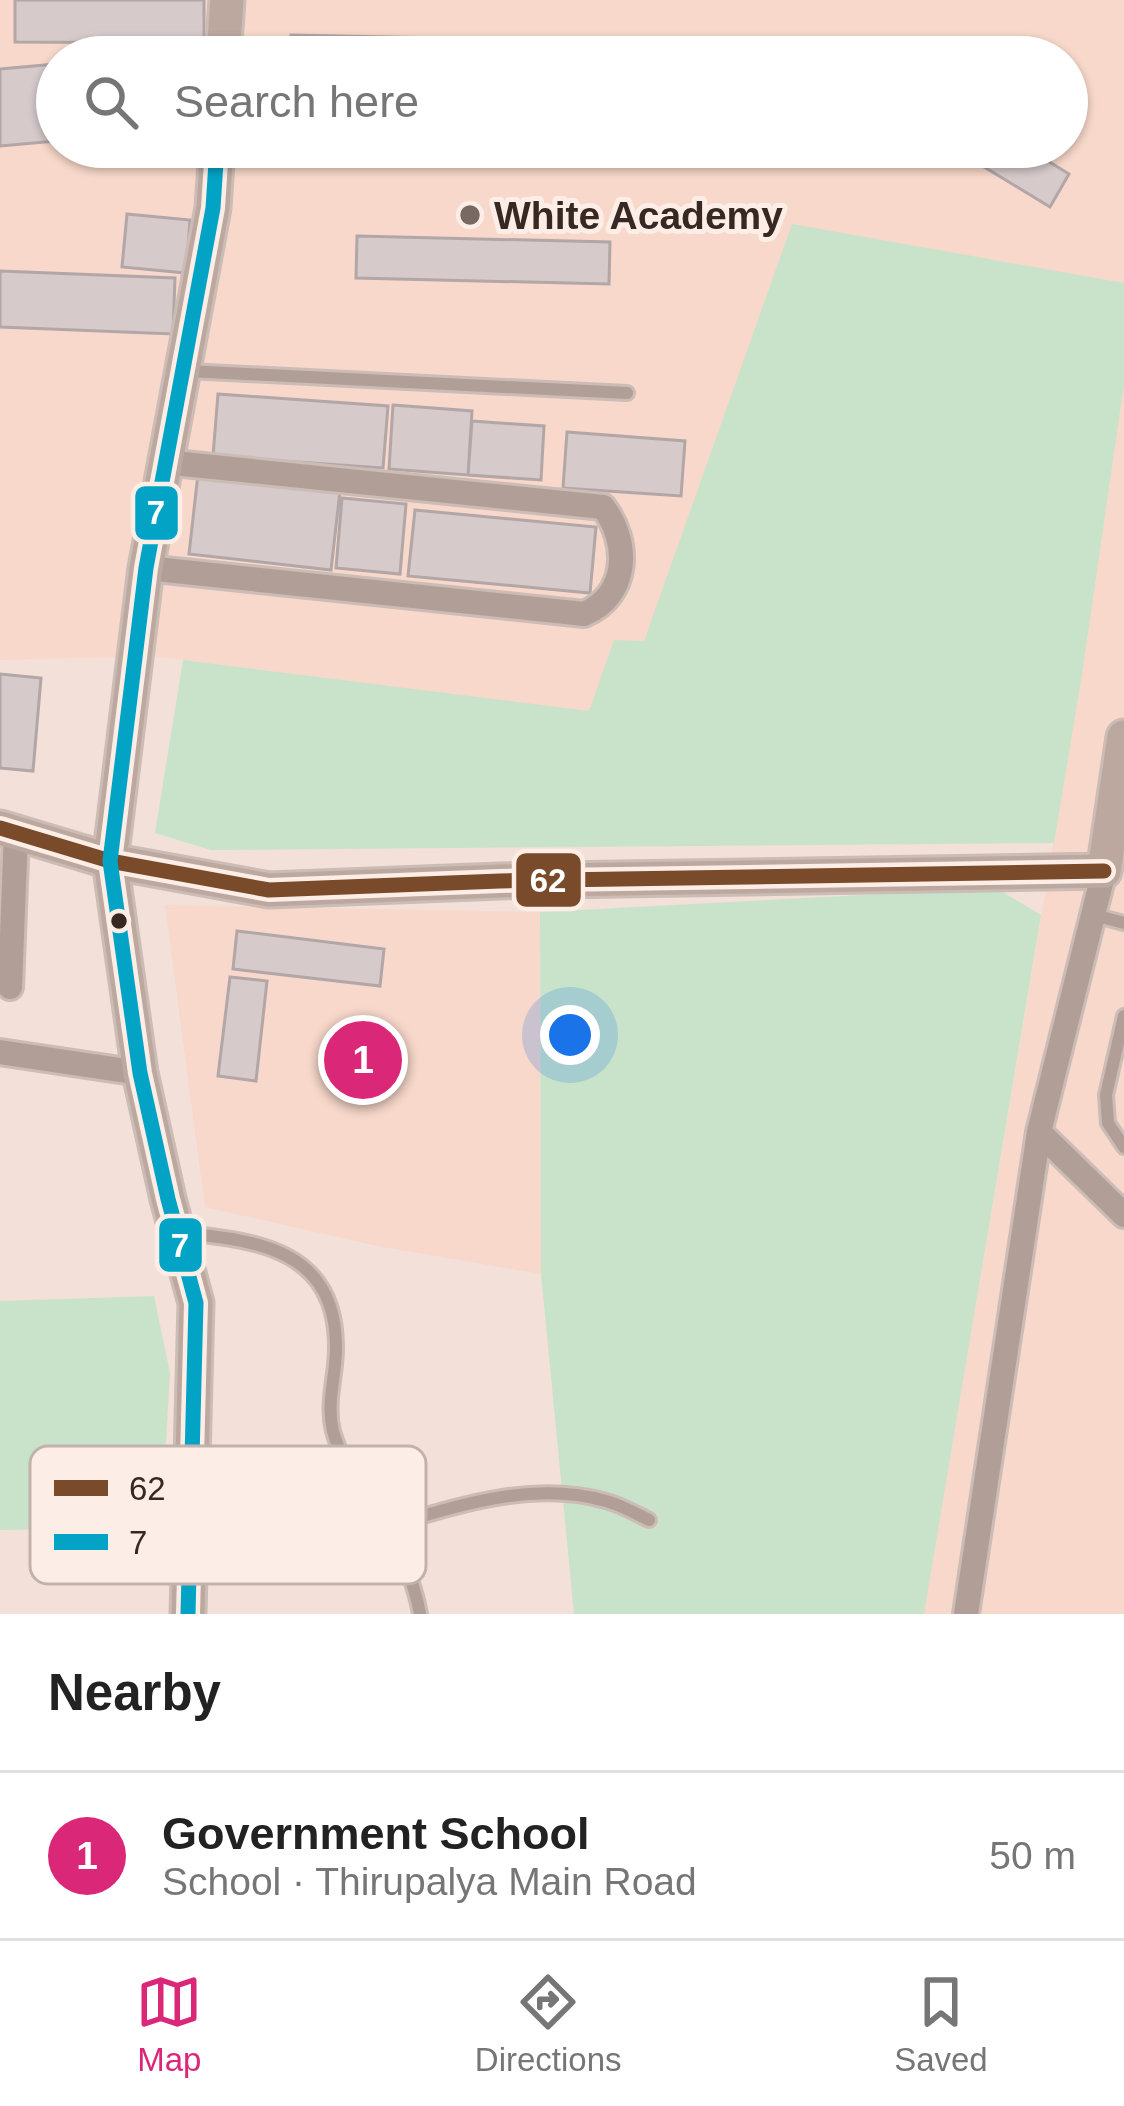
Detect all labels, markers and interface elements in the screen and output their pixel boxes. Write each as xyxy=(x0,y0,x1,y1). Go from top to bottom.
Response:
search box xyxy=(36,36,1088,168)
icon: search xyxy=(78,69,144,135)
text: Search here xyxy=(174,76,419,127)
place label: White Academy xyxy=(494,194,783,237)
marker: White Academy xyxy=(457,202,483,228)
line badge: 7 xyxy=(133,484,180,542)
text: 7 xyxy=(147,494,165,531)
line badge: 62 xyxy=(514,851,583,909)
text: 62 xyxy=(530,862,566,899)
unlabelled marker xyxy=(108,910,130,932)
your location xyxy=(540,1005,600,1065)
pin: 1 xyxy=(324,1015,402,1105)
line badge: 7 xyxy=(157,1216,204,1274)
text: 7 xyxy=(171,1227,189,1264)
legend xyxy=(30,1446,426,1584)
text: 62 xyxy=(129,1470,166,1507)
text: 7 xyxy=(129,1524,147,1561)
text: Nearby xyxy=(48,1664,221,1721)
text: Government School xyxy=(162,1808,590,1859)
text: 1 xyxy=(76,1834,98,1877)
text: 50 m xyxy=(989,1834,1076,1877)
text: School · Thirupalya Main Road xyxy=(162,1860,697,1903)
tab: Map xyxy=(136,1969,202,2079)
tab: Directions xyxy=(475,1969,622,2079)
tab: Saved xyxy=(894,1969,988,2079)

